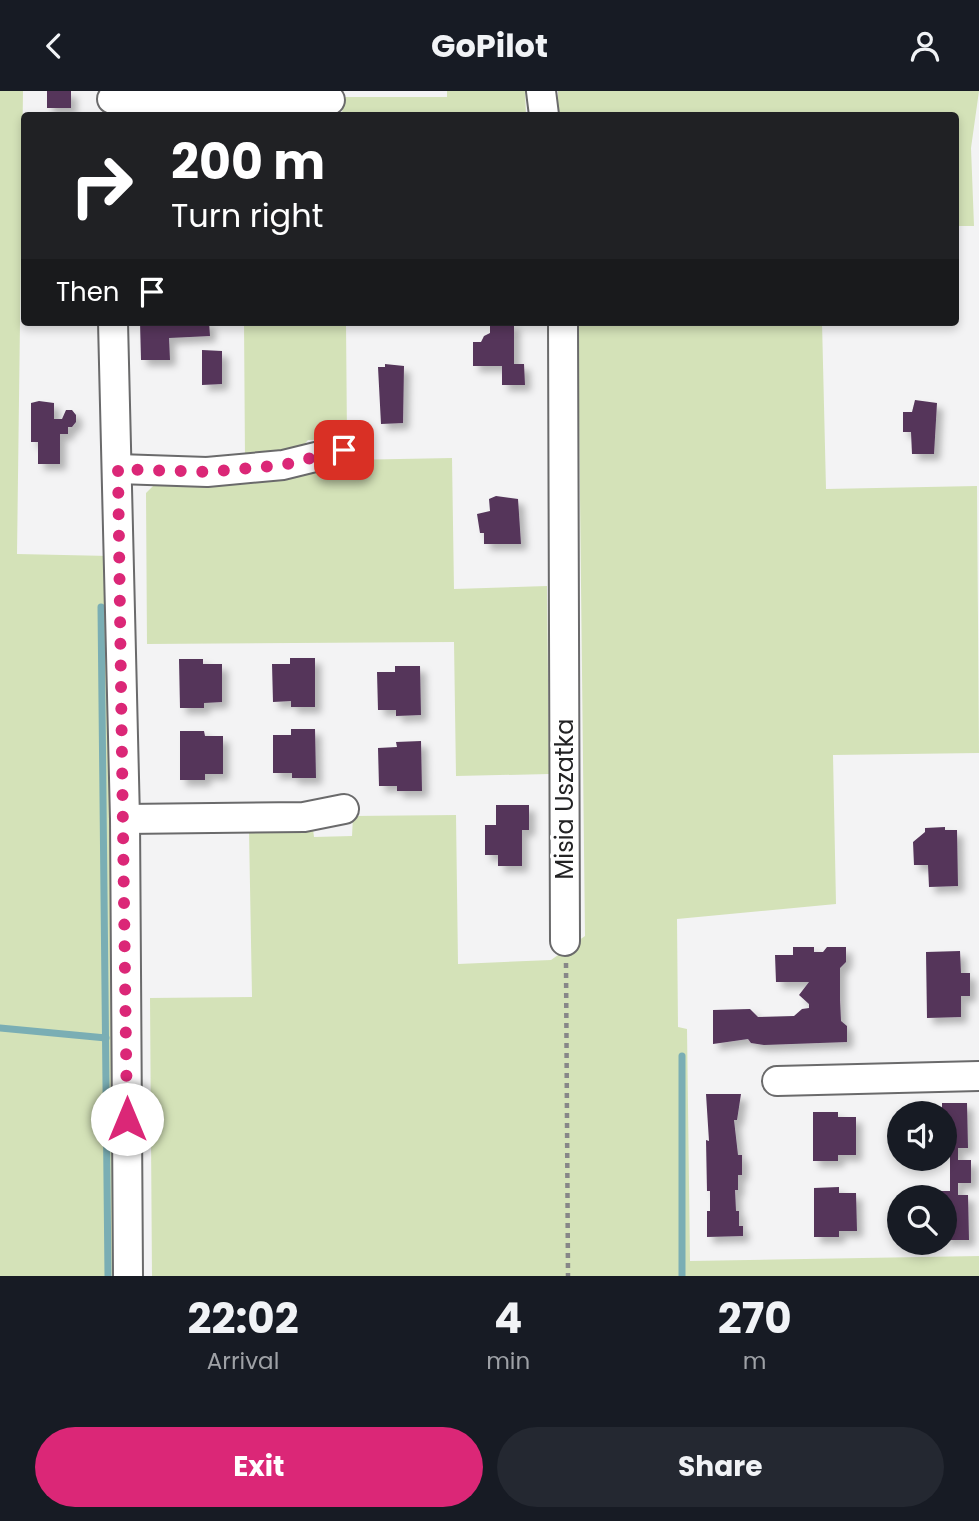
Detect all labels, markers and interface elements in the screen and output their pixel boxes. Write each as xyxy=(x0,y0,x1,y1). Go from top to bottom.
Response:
text: GoPilot xyxy=(431,23,548,68)
icon: back xyxy=(35,27,73,65)
icon: person xyxy=(906,27,944,65)
text: 200 m xyxy=(171,128,325,196)
icon: right xyxy=(56,140,147,231)
text: Turn right xyxy=(171,193,323,238)
icon: arrive xyxy=(133,273,171,311)
text: Then xyxy=(56,274,119,310)
pin xyxy=(314,420,374,480)
icon: arrive xyxy=(325,431,363,469)
street label: Misia Uszatka xyxy=(548,719,581,879)
position arrow xyxy=(90,1082,164,1156)
map controls xyxy=(887,1101,957,1255)
button: sound xyxy=(887,1101,957,1171)
button: search xyxy=(887,1185,957,1255)
text: 22:02 xyxy=(187,1289,299,1348)
text: 4 xyxy=(494,1289,522,1348)
text: 270 xyxy=(718,1289,792,1348)
text: Arrival xyxy=(207,1345,279,1377)
text: min xyxy=(486,1345,530,1377)
text: m xyxy=(743,1345,766,1377)
button: Exit xyxy=(35,1427,483,1507)
button: Share xyxy=(497,1427,944,1507)

